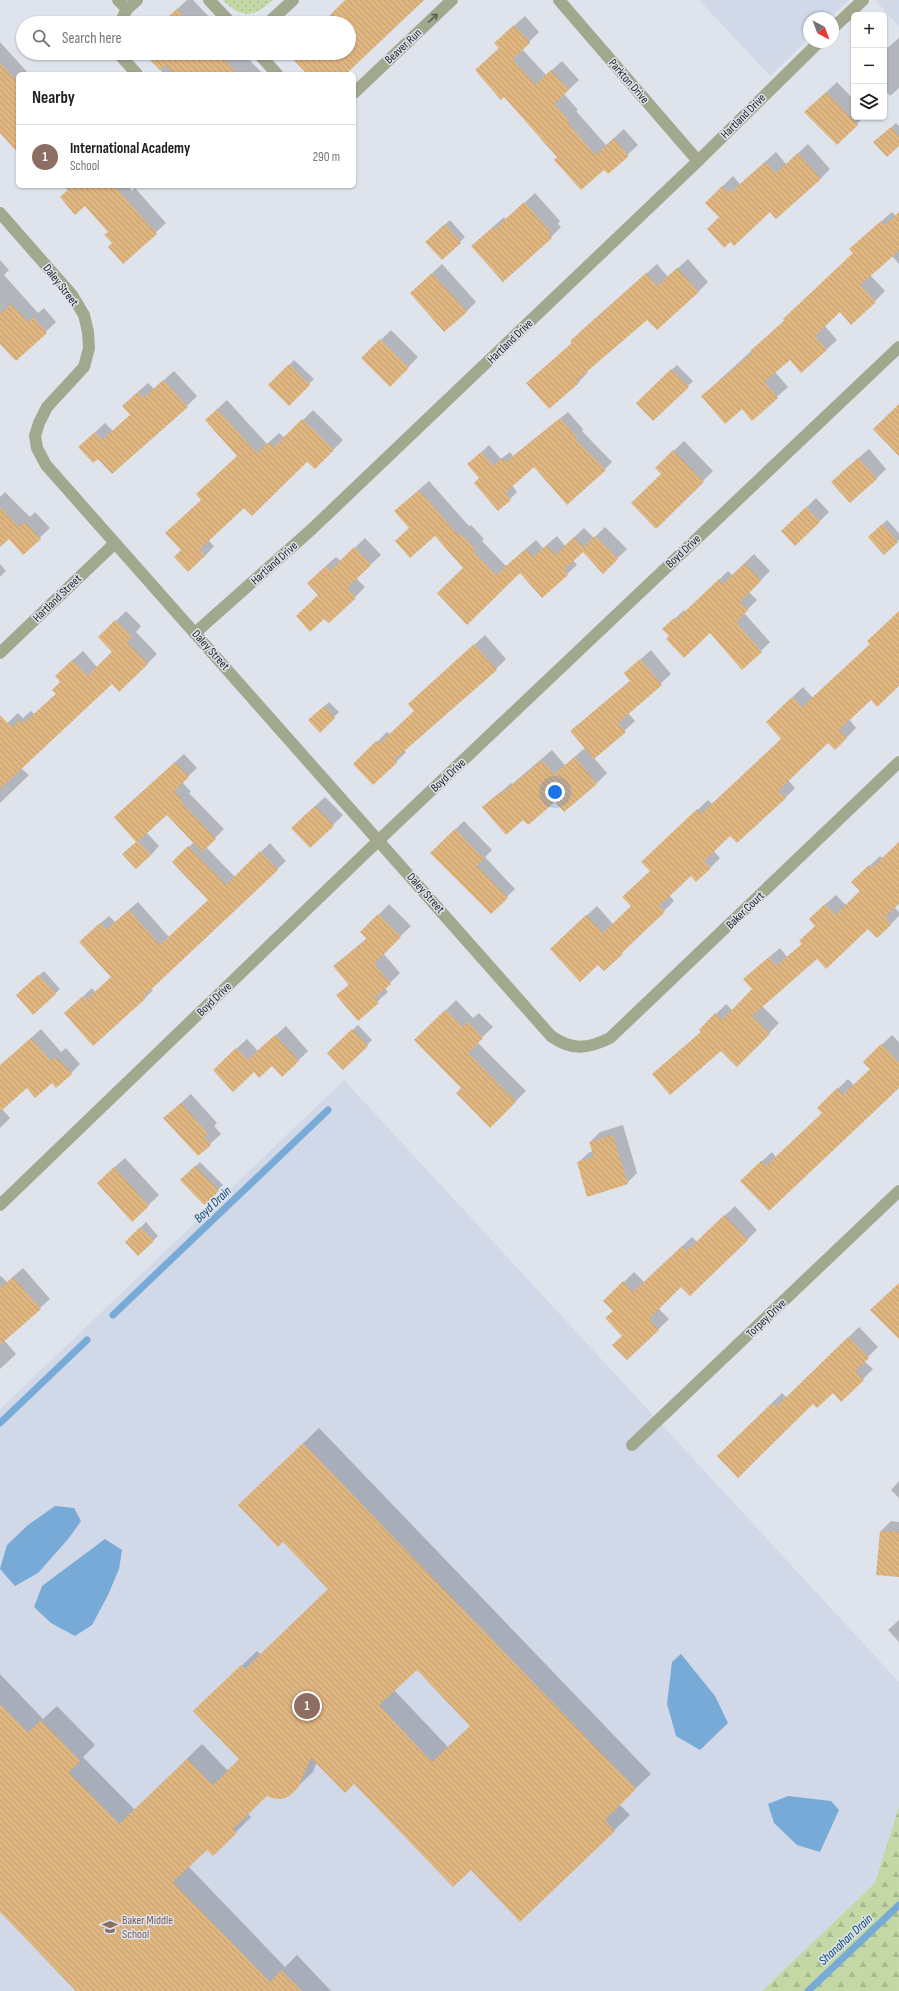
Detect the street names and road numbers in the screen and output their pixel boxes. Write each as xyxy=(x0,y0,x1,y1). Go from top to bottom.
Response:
street label: Beaver Run xyxy=(382,25,425,67)
street label: Parkton Drive xyxy=(605,56,652,107)
street label: Hartland Drive xyxy=(718,90,769,142)
street label: Daley Street xyxy=(40,261,82,310)
street label: Hartland Drive xyxy=(484,316,536,367)
street label: Boyd Drive xyxy=(663,531,704,571)
street label: Hartland Drive xyxy=(248,538,301,588)
street label: Hartland Street xyxy=(30,571,85,625)
street label: Daley Street xyxy=(189,627,233,674)
street label: Boyd Drive xyxy=(428,755,469,795)
street label: Daley Street xyxy=(404,870,448,917)
street label: Baker Court xyxy=(723,888,768,932)
street label: Boyd Drive xyxy=(194,979,235,1020)
street label: Torpey Drive xyxy=(743,1296,790,1341)

